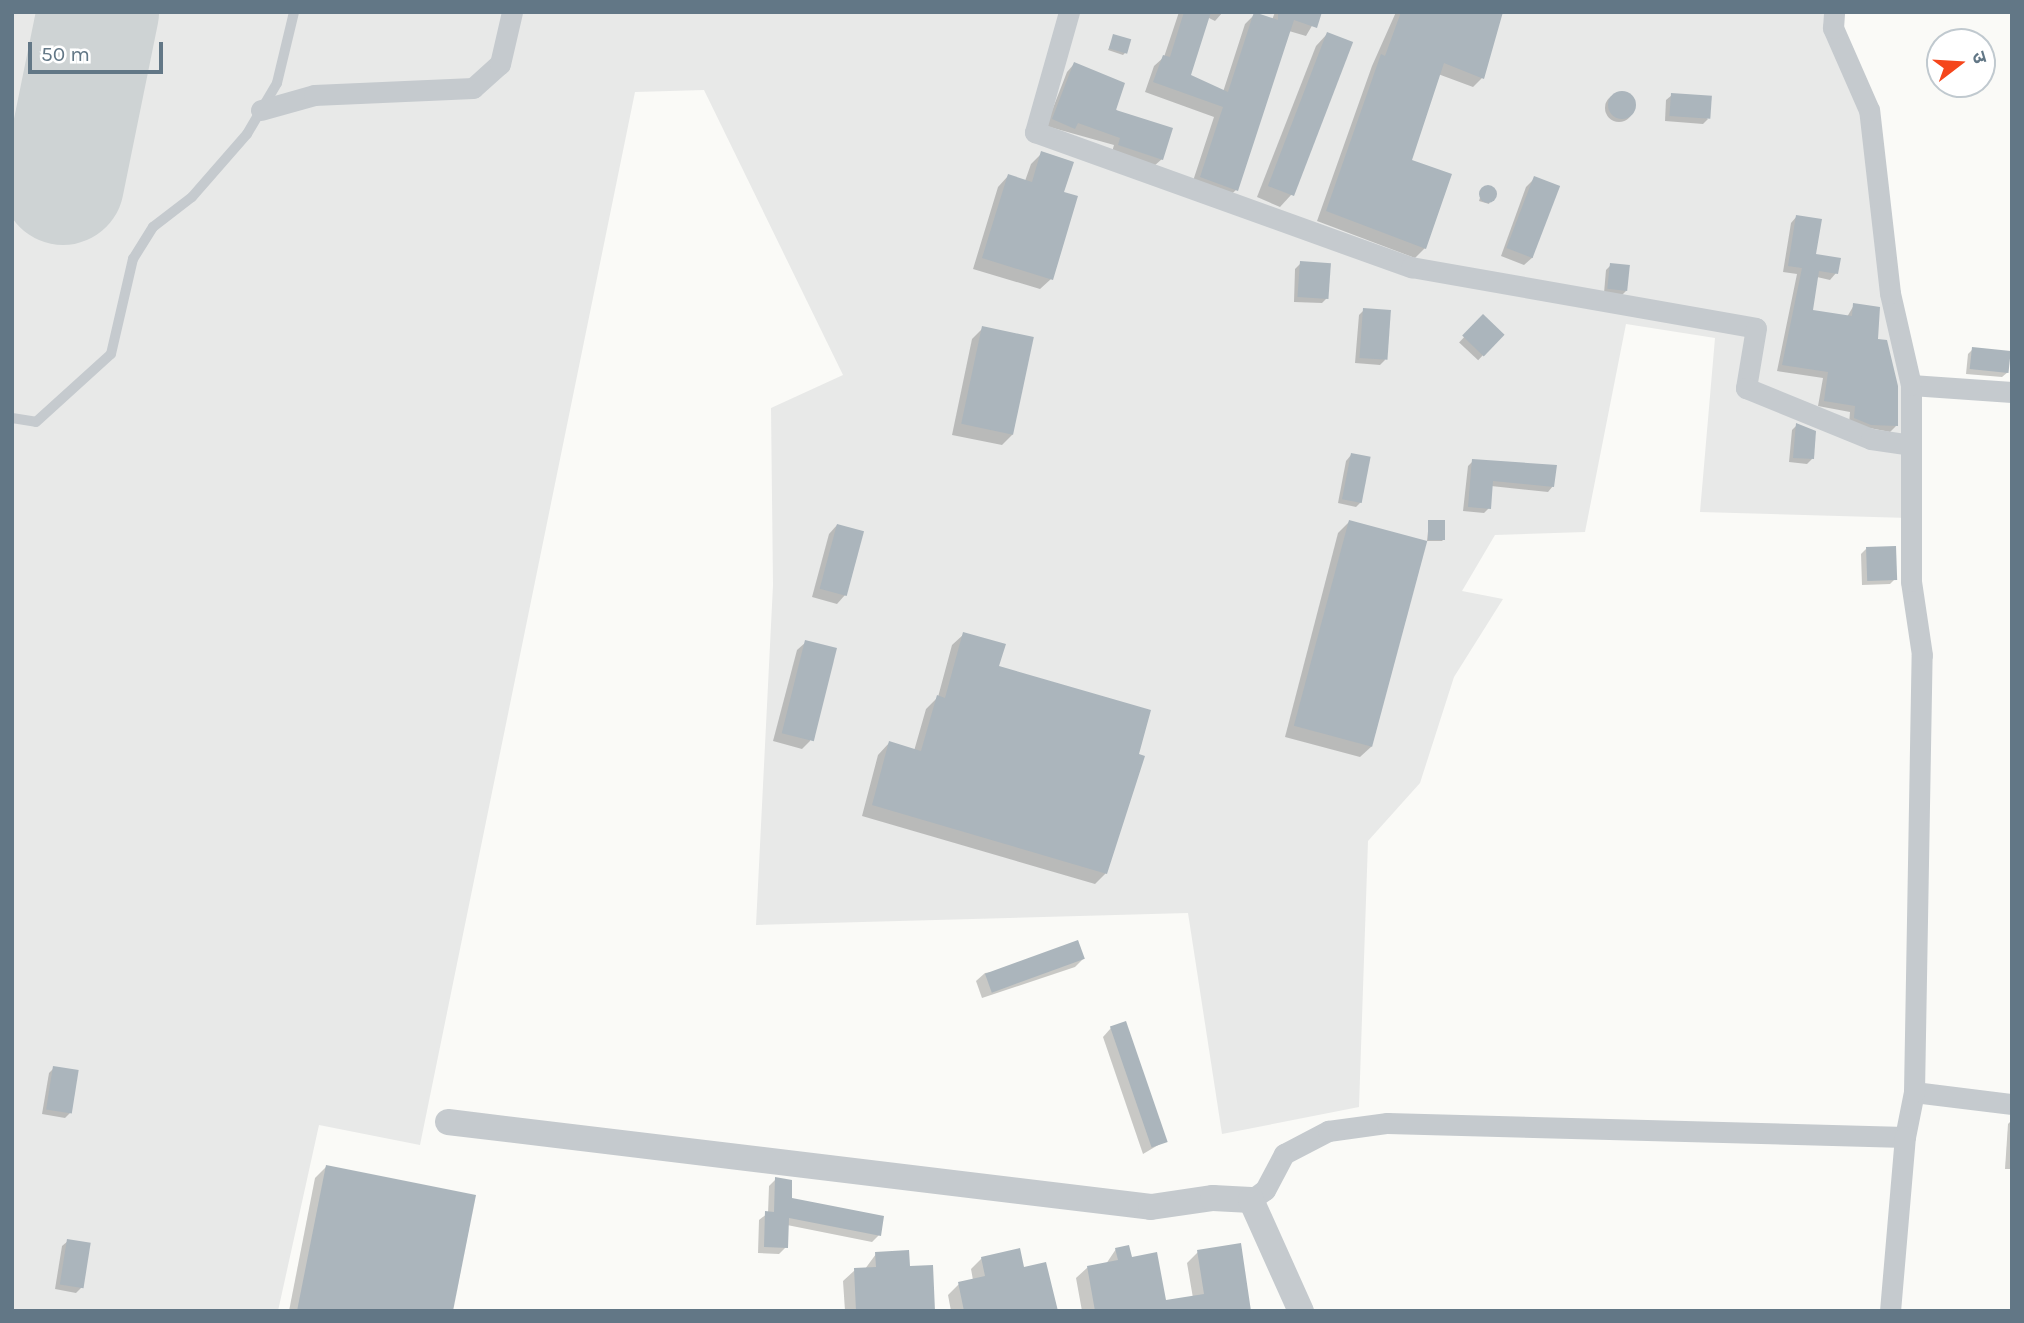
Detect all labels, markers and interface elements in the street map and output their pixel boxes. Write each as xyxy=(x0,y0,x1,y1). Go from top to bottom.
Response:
scale bar xyxy=(32,28,166,72)
north arrow xyxy=(1926,28,1996,98)
text: 50 m xyxy=(41,42,90,66)
text: उ xyxy=(1967,49,1991,66)

